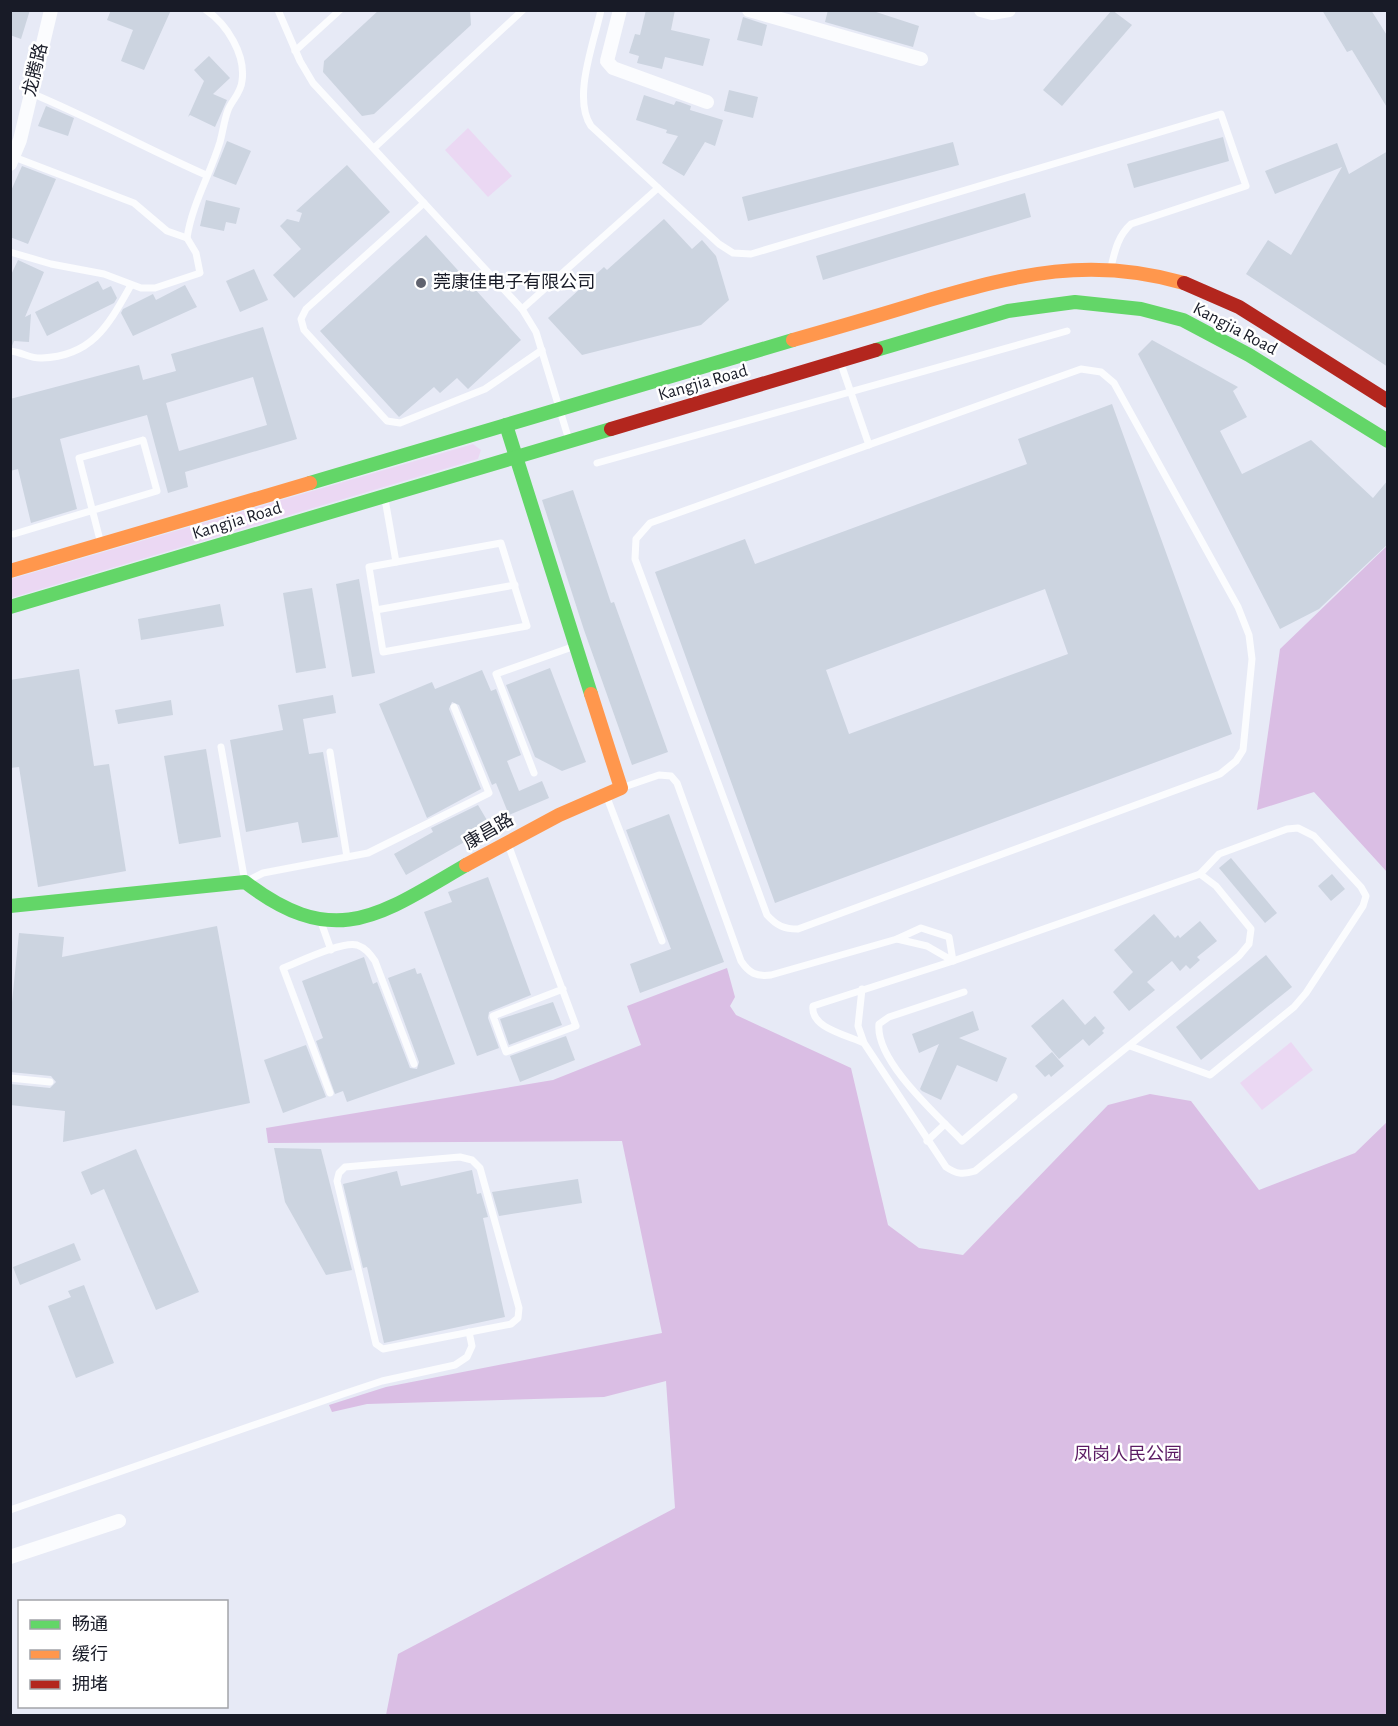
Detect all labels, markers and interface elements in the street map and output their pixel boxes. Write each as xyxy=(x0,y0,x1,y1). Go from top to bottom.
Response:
street label: 龙腾路 xyxy=(19,41,51,98)
place label: 莞康佳电子有限公司 xyxy=(433,272,595,292)
marker: 莞康佳电子有限公司 xyxy=(414,276,428,290)
street label: Kangjia Road xyxy=(1190,299,1280,359)
street label: Kangjia Road xyxy=(656,362,750,404)
street label: Kangjia Road xyxy=(190,499,284,543)
street label: 康昌路 xyxy=(460,809,517,853)
park label: 凤岗人民公园 xyxy=(1074,1444,1182,1464)
legend xyxy=(18,1600,228,1708)
text: 畅通 xyxy=(72,1614,108,1634)
text: 缓行 xyxy=(72,1644,108,1664)
text: 拥堵 xyxy=(72,1674,108,1694)

